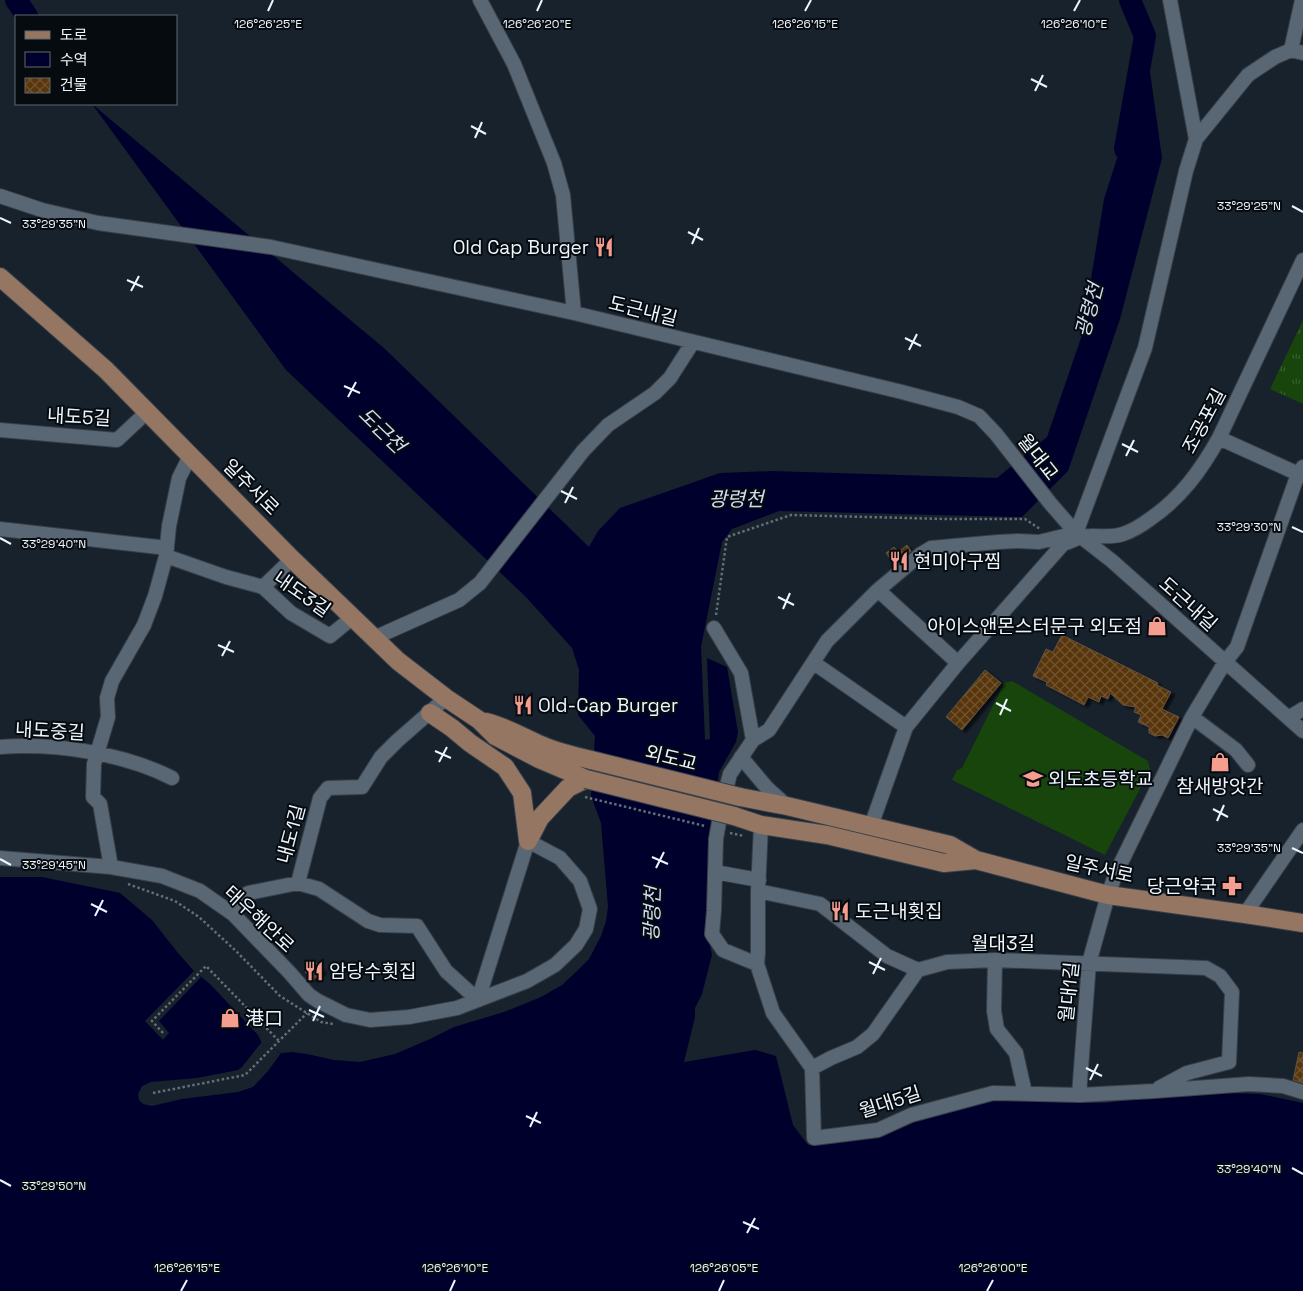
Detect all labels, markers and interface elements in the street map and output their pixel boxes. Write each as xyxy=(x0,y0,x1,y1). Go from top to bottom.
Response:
legend xyxy=(15,15,178,105)
text: 126°26'25"E xyxy=(234,16,302,32)
text: 126°26'20"E xyxy=(503,16,572,32)
text: 126°26'15"E xyxy=(772,16,838,32)
text: 126°26'10"E xyxy=(1041,16,1107,32)
text: 도로 xyxy=(60,25,88,44)
text: 수역 xyxy=(60,50,88,69)
text: 건물 xyxy=(60,75,88,94)
text: 33°29'25"N xyxy=(1217,198,1281,214)
text: 33°29'35"N xyxy=(22,216,86,232)
place label: Old Cap Burger xyxy=(453,235,589,260)
restaurant icon: Old Cap Burger xyxy=(593,236,615,258)
water label: 광령천 xyxy=(1069,277,1109,340)
street label: 도근내길 xyxy=(606,290,680,332)
street label: 조공포길 xyxy=(1177,384,1231,458)
water label: 도근천 xyxy=(353,401,413,460)
street label: 내도5길 xyxy=(46,403,112,431)
street label: 월대교 xyxy=(1012,429,1064,485)
street label: 일주서로 xyxy=(217,453,285,521)
water label: 광령천 xyxy=(708,486,766,512)
text: 33°29'30"N xyxy=(1217,519,1281,535)
text: 33°29'40"N xyxy=(22,536,86,552)
place label: 현미아구찜 xyxy=(914,549,1001,574)
restaurant icon: 현미아구찜 xyxy=(888,550,910,572)
street label: 내도3길 xyxy=(269,565,335,623)
street label: 도근내길 xyxy=(1154,571,1222,637)
place label: 아이스앤몬스터문구 외도점 xyxy=(927,614,1142,639)
shop icon: 아이스앤몬스터문구 외도점 xyxy=(1146,615,1168,637)
place label: Old-Cap Burger xyxy=(538,693,678,718)
restaurant icon: Old-Cap Burger xyxy=(512,694,534,716)
street label: 내도중길 xyxy=(14,717,86,745)
street label: 외도교 xyxy=(643,740,699,776)
shop icon: 참새방앗간 xyxy=(1209,751,1231,773)
place label: 외도초등학교 xyxy=(1048,767,1153,792)
school or university icon: 외도초등학교 xyxy=(1022,768,1044,790)
place label: 참새방앗간 xyxy=(1176,774,1264,799)
street label: 내도1길 xyxy=(271,802,311,866)
text: 33°29'35"N xyxy=(1217,840,1281,856)
street label: 일주서로 xyxy=(1062,850,1136,888)
text: 33°29'45"N xyxy=(22,857,86,873)
place label: 당근약국 xyxy=(1147,874,1217,899)
pharmacy icon: 당근약국 xyxy=(1221,875,1243,897)
street label: 태우해안로 xyxy=(219,880,299,958)
water label: 광령천 xyxy=(638,883,666,942)
place label: 도근내횟집 xyxy=(855,899,942,924)
restaurant icon: 도근내횟집 xyxy=(829,900,851,922)
street label: 월대3길 xyxy=(971,931,1035,956)
place label: 암당수횟집 xyxy=(329,959,416,984)
restaurant icon: 암당수횟집 xyxy=(303,960,325,982)
street label: 월대1길 xyxy=(1053,961,1085,1023)
place label: 港口 xyxy=(245,1006,283,1031)
shop icon: 港口 xyxy=(219,1007,241,1029)
street label: 월대5길 xyxy=(856,1080,924,1124)
text: 33°29'40"N xyxy=(1217,1161,1281,1177)
text: 33°29'50"N xyxy=(22,1178,86,1194)
text: 126°26'15"E xyxy=(154,1260,220,1276)
text: 126°26'10"E xyxy=(422,1260,488,1276)
text: 126°26'05"E xyxy=(690,1260,758,1276)
text: 126°26'00"E xyxy=(958,1260,1028,1276)

